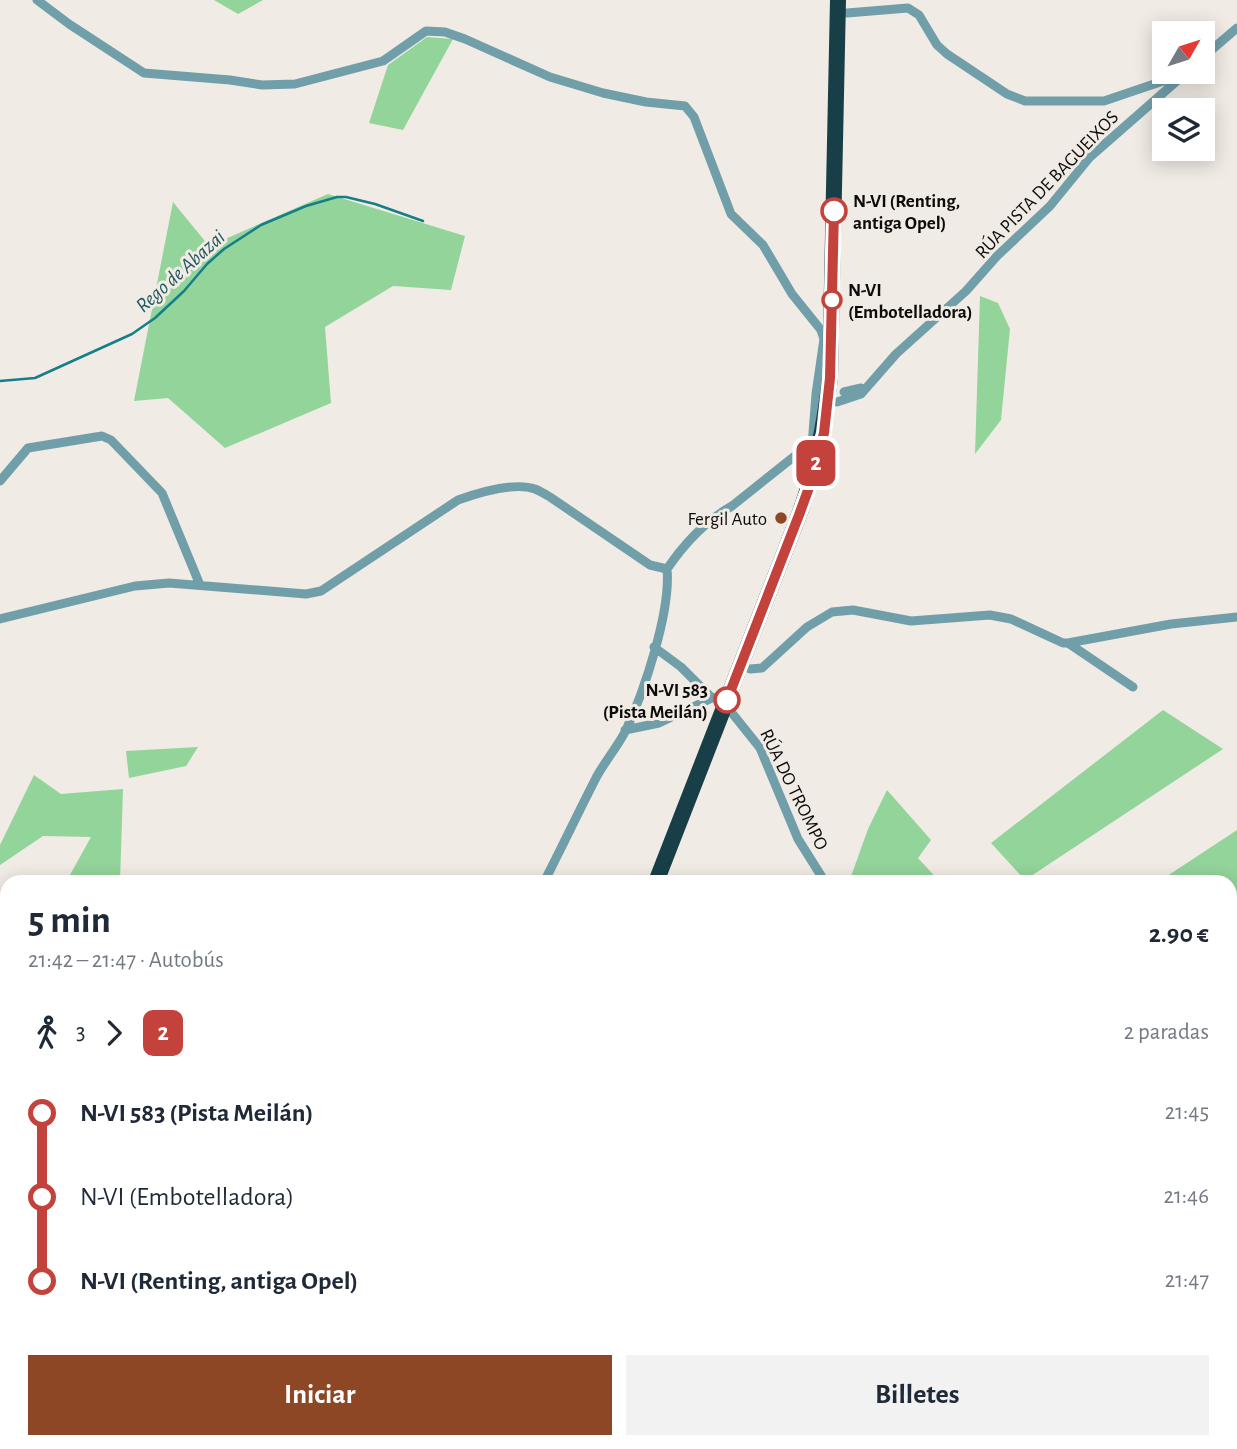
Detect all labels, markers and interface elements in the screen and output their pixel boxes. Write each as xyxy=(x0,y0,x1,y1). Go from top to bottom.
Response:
north arrow xyxy=(1152,21,1214,84)
map controls xyxy=(1152,21,1215,161)
button: layers xyxy=(1152,98,1215,161)
street label: RÚA PISTA DE BAGUEIXOS xyxy=(970,106,1122,262)
place label: N-VI (Renting, antiga Opel) xyxy=(853,192,960,233)
marker: N-VI (Renting, antiga Opel) xyxy=(821,198,847,224)
water label: Rego de Abazai xyxy=(132,226,229,317)
place label: N-VI (Embotelladora) xyxy=(848,281,973,322)
marker: N-VI (Embotelladora) xyxy=(822,290,842,310)
line badge: 2 xyxy=(793,440,839,486)
text: 2 xyxy=(810,451,822,475)
place label: Fergil Auto xyxy=(687,510,767,529)
marker: Fergil Auto xyxy=(773,510,789,526)
place label: N-VI 583 (Pista Meilán) xyxy=(603,681,708,722)
marker: N-VI 583 (Pista Meilán) xyxy=(714,687,740,713)
street label: RÚA DO TROMPO xyxy=(756,725,833,853)
text: 5 min xyxy=(28,902,111,940)
text: 2.90 € xyxy=(1149,921,1209,947)
text: 21:42 – 21:47 · Autobús xyxy=(28,949,224,972)
icon: walk xyxy=(28,1014,66,1052)
icon: forward xyxy=(95,1014,133,1052)
text: 3 xyxy=(76,1021,85,1044)
text: 2 xyxy=(157,1021,169,1045)
text: 2 paradas xyxy=(1124,1021,1209,1044)
text: N-VI 583 (Pista Meilán) xyxy=(80,1100,313,1126)
text: 21:45 xyxy=(1165,1101,1209,1124)
text: N-VI (Embotelladora) xyxy=(80,1184,294,1210)
text: 21:46 xyxy=(1163,1185,1209,1208)
text: N-VI (Renting, antiga Opel) xyxy=(80,1268,358,1294)
text: 21:47 xyxy=(1165,1269,1209,1292)
button: Iniciar xyxy=(28,1355,612,1435)
button: Billetes xyxy=(626,1355,1209,1435)

